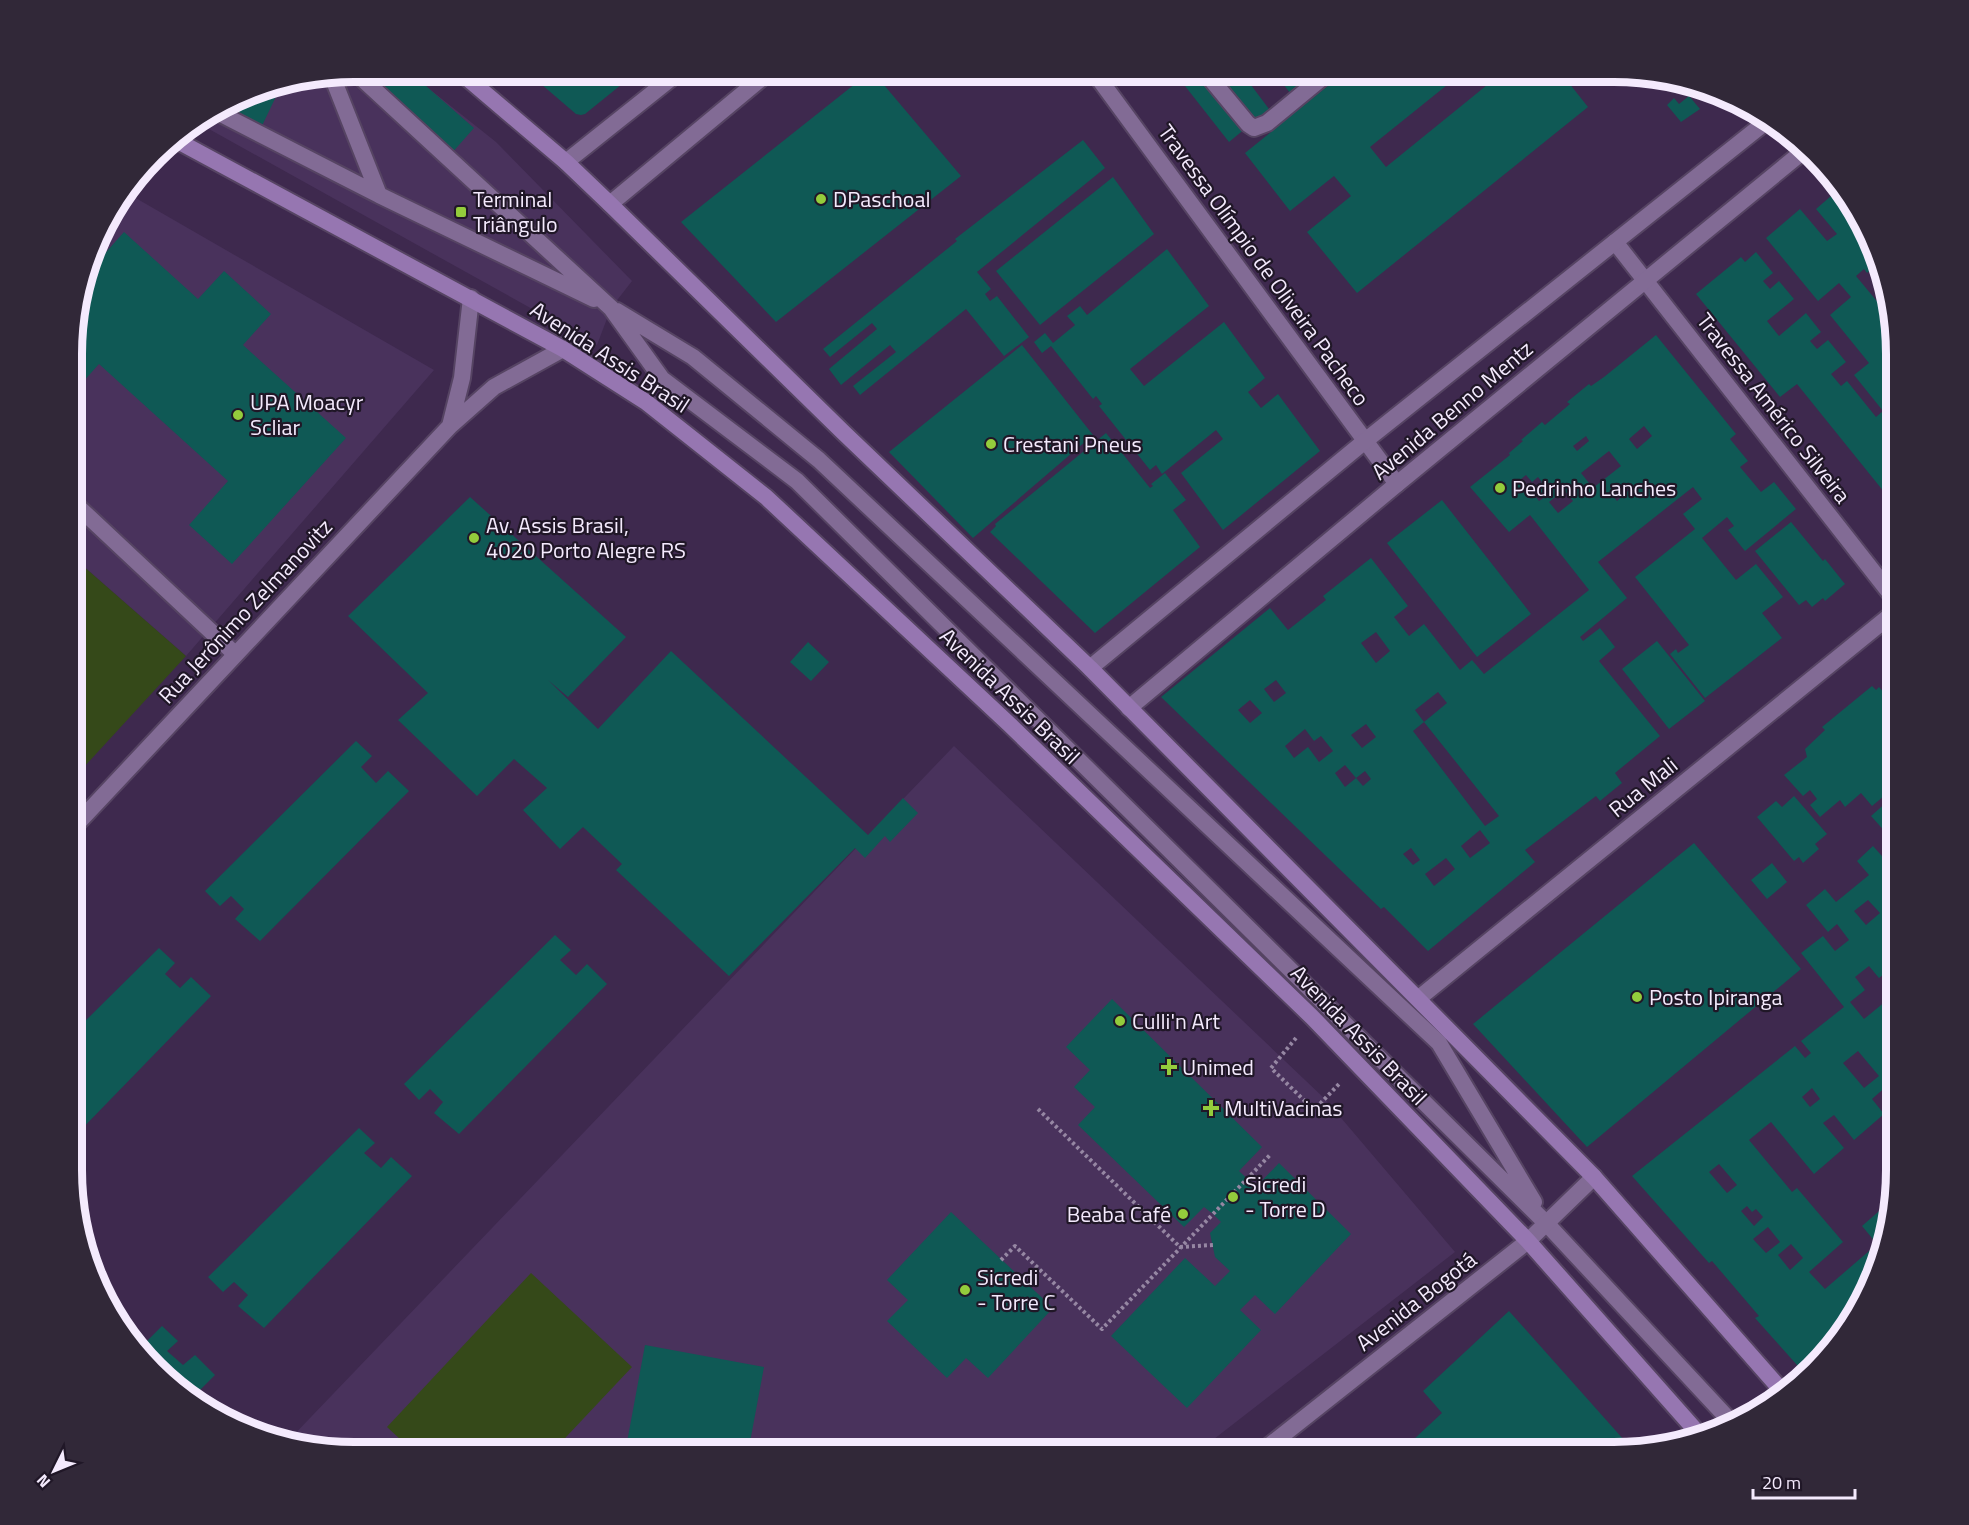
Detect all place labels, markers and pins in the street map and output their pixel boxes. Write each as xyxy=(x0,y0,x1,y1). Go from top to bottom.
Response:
place label: Terminal Triângulo xyxy=(473,182,558,241)
place label: DPaschoal xyxy=(833,182,931,216)
marker: DPaschoal xyxy=(814,192,828,206)
marker: Terminal Triângulo xyxy=(454,205,468,219)
place label: UPA Moacyr Scliar xyxy=(250,385,364,444)
marker: UPA Moacyr Scliar xyxy=(231,408,245,422)
place label: Crestani Pneus xyxy=(1003,427,1142,461)
marker: Crestani Pneus xyxy=(984,437,998,451)
place label: Pedrinho Lanches xyxy=(1512,471,1676,505)
marker: Pedrinho Lanches xyxy=(1493,481,1507,495)
place label: Av. Assis Brasil, 4020 Porto Alegre RS xyxy=(486,508,686,567)
marker: Av. Assis Brasil, 4020 Porto Alegre RS xyxy=(467,531,481,545)
place label: Posto Ipiranga xyxy=(1649,980,1783,1014)
marker: Posto Ipiranga xyxy=(1630,990,1644,1004)
place label: Culli'n Art xyxy=(1132,1004,1220,1038)
marker: Culli'n Art xyxy=(1113,1014,1127,1028)
place label: Unimed xyxy=(1182,1050,1254,1084)
marker: Unimed xyxy=(1160,1058,1178,1076)
place label: MultiVacinas xyxy=(1224,1091,1343,1125)
marker: MultiVacinas xyxy=(1202,1099,1220,1117)
place label: Sicredi - Torre D xyxy=(1245,1167,1326,1226)
marker: Sicredi - Torre D xyxy=(1226,1190,1240,1204)
place label: Beaba Café xyxy=(1067,1197,1171,1231)
marker: Beaba Café xyxy=(1176,1207,1190,1221)
place label: Sicredi - Torre C xyxy=(977,1260,1056,1319)
marker: Sicredi - Torre C xyxy=(958,1283,972,1297)

